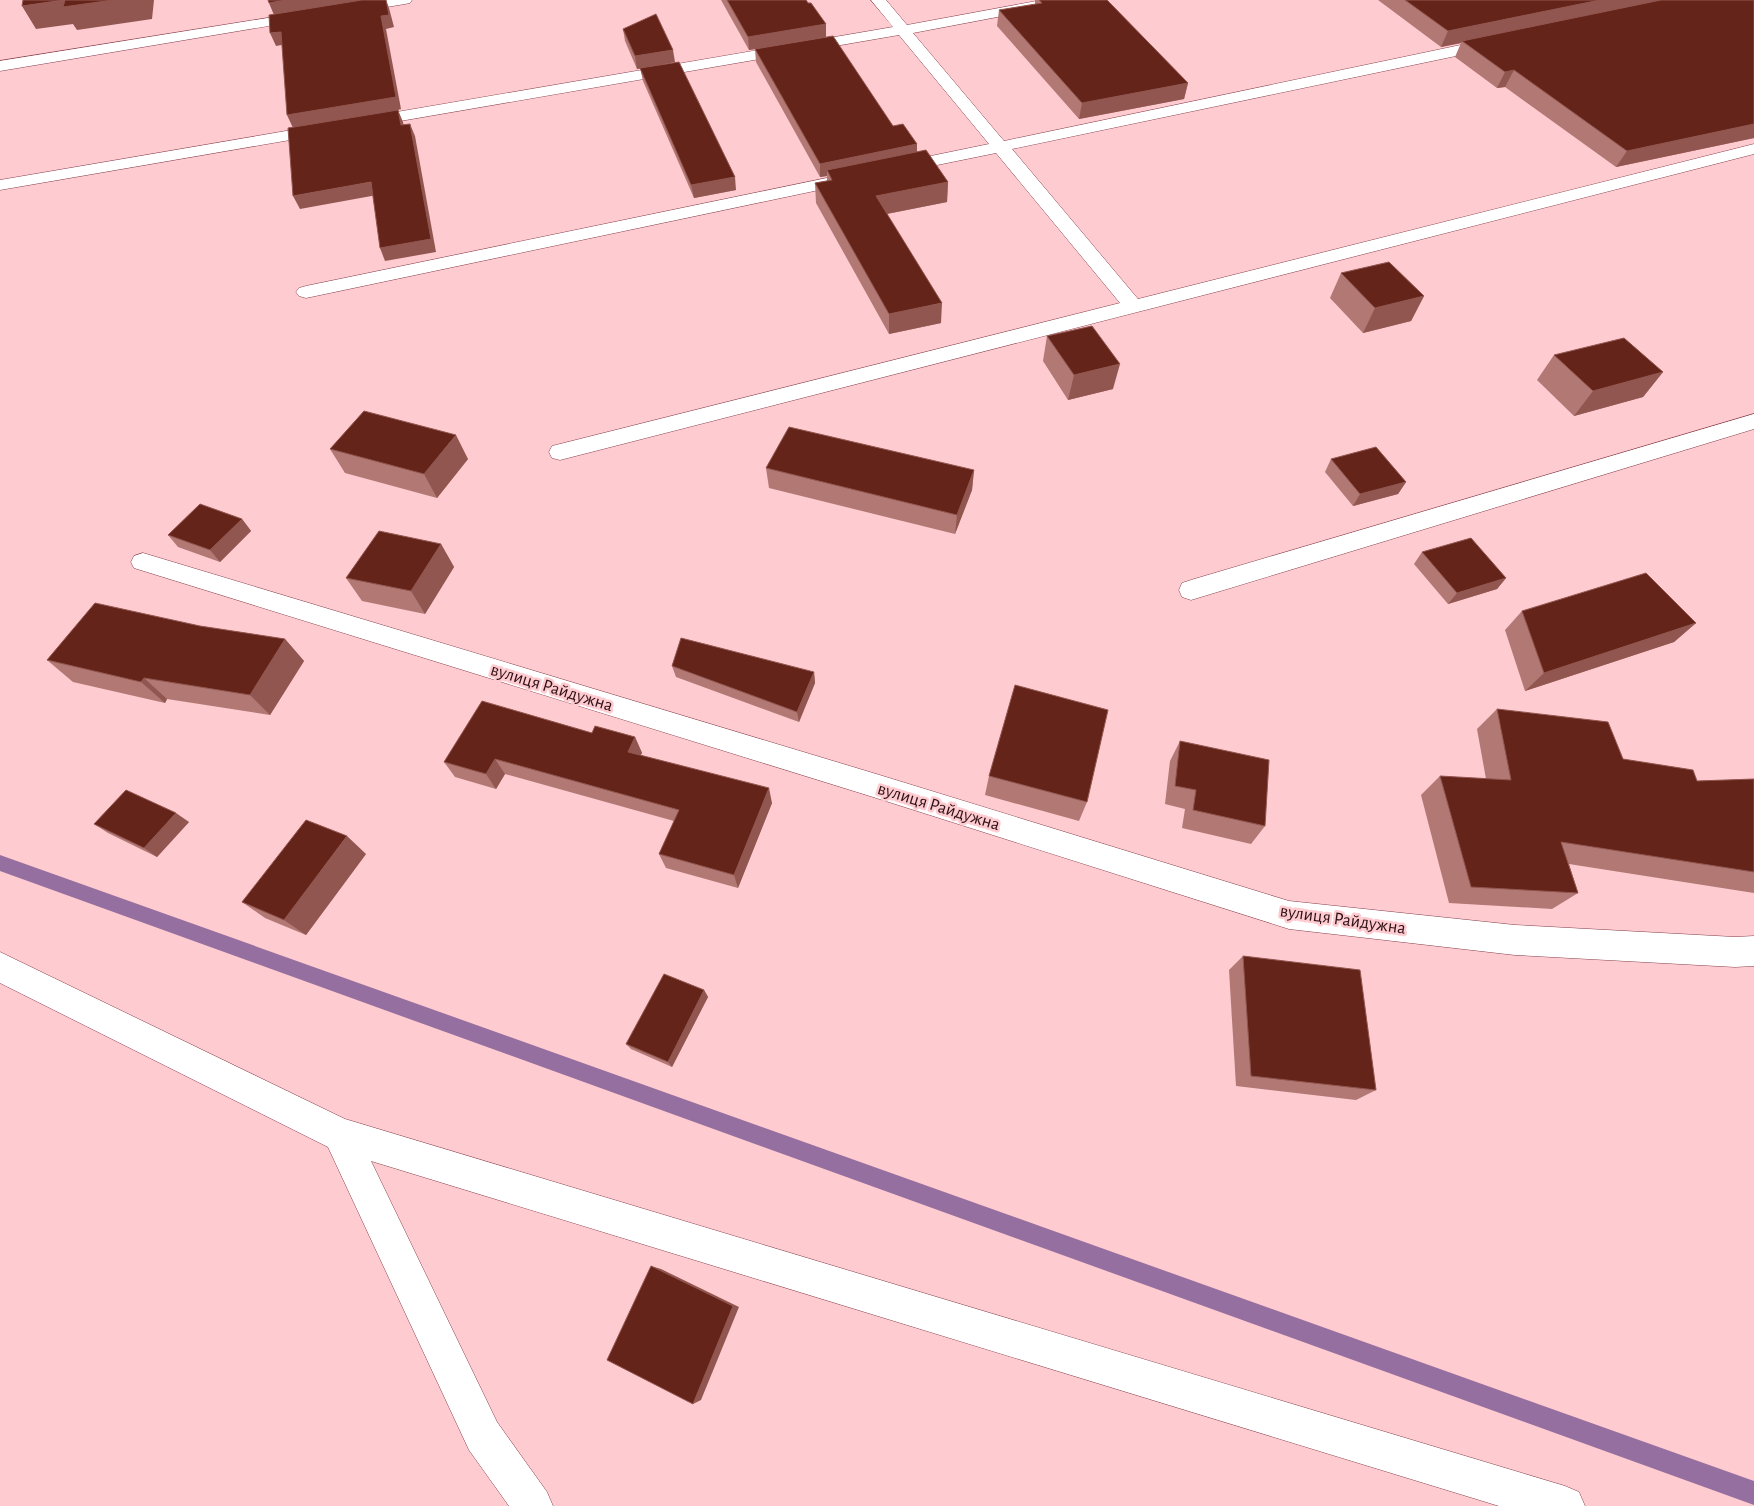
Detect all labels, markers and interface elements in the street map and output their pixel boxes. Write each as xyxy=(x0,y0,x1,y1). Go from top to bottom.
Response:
street label: вулиця Райдужна xyxy=(488,661,615,715)
street label: вулиця Райдужна xyxy=(875,780,1002,834)
street label: вулиця Райдужна xyxy=(1279,902,1407,938)

